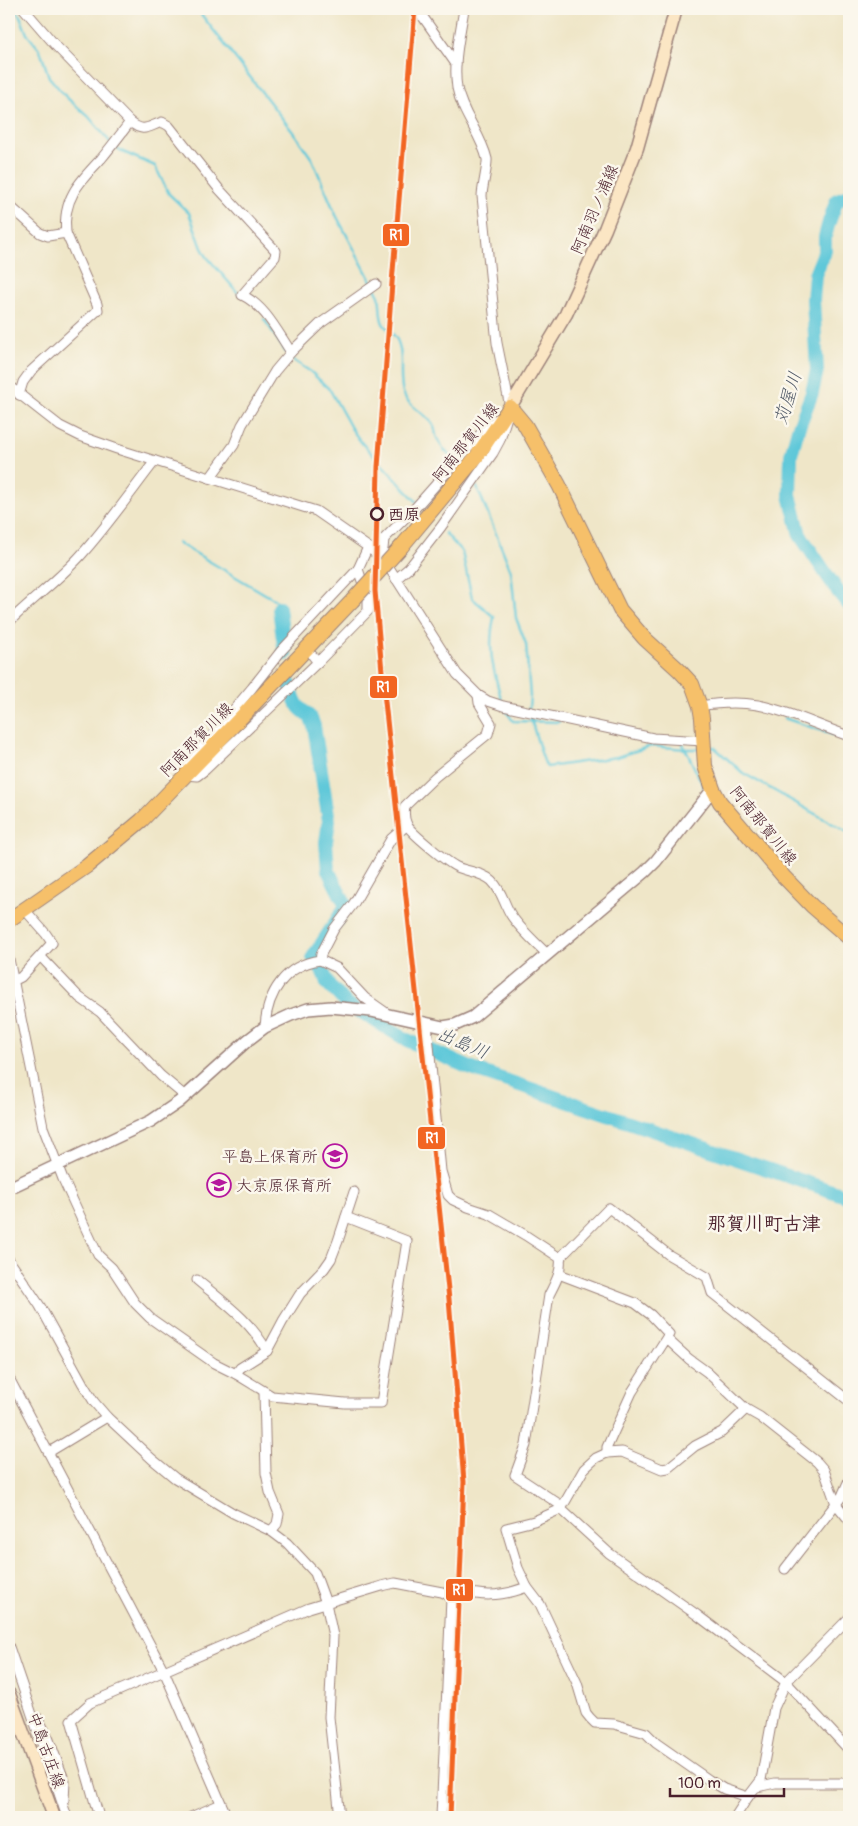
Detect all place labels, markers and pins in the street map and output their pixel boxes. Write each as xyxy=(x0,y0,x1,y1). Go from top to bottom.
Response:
place label: 西原 xyxy=(388,505,420,525)
marker: 西原 xyxy=(370,507,384,521)
school or university icon: 平島上保育所 xyxy=(322,1143,348,1169)
place label: 平島上保育所 xyxy=(222,1147,318,1167)
school or university icon: 大京原保育所 xyxy=(206,1172,232,1198)
place label: 大京原保育所 xyxy=(236,1176,332,1196)

